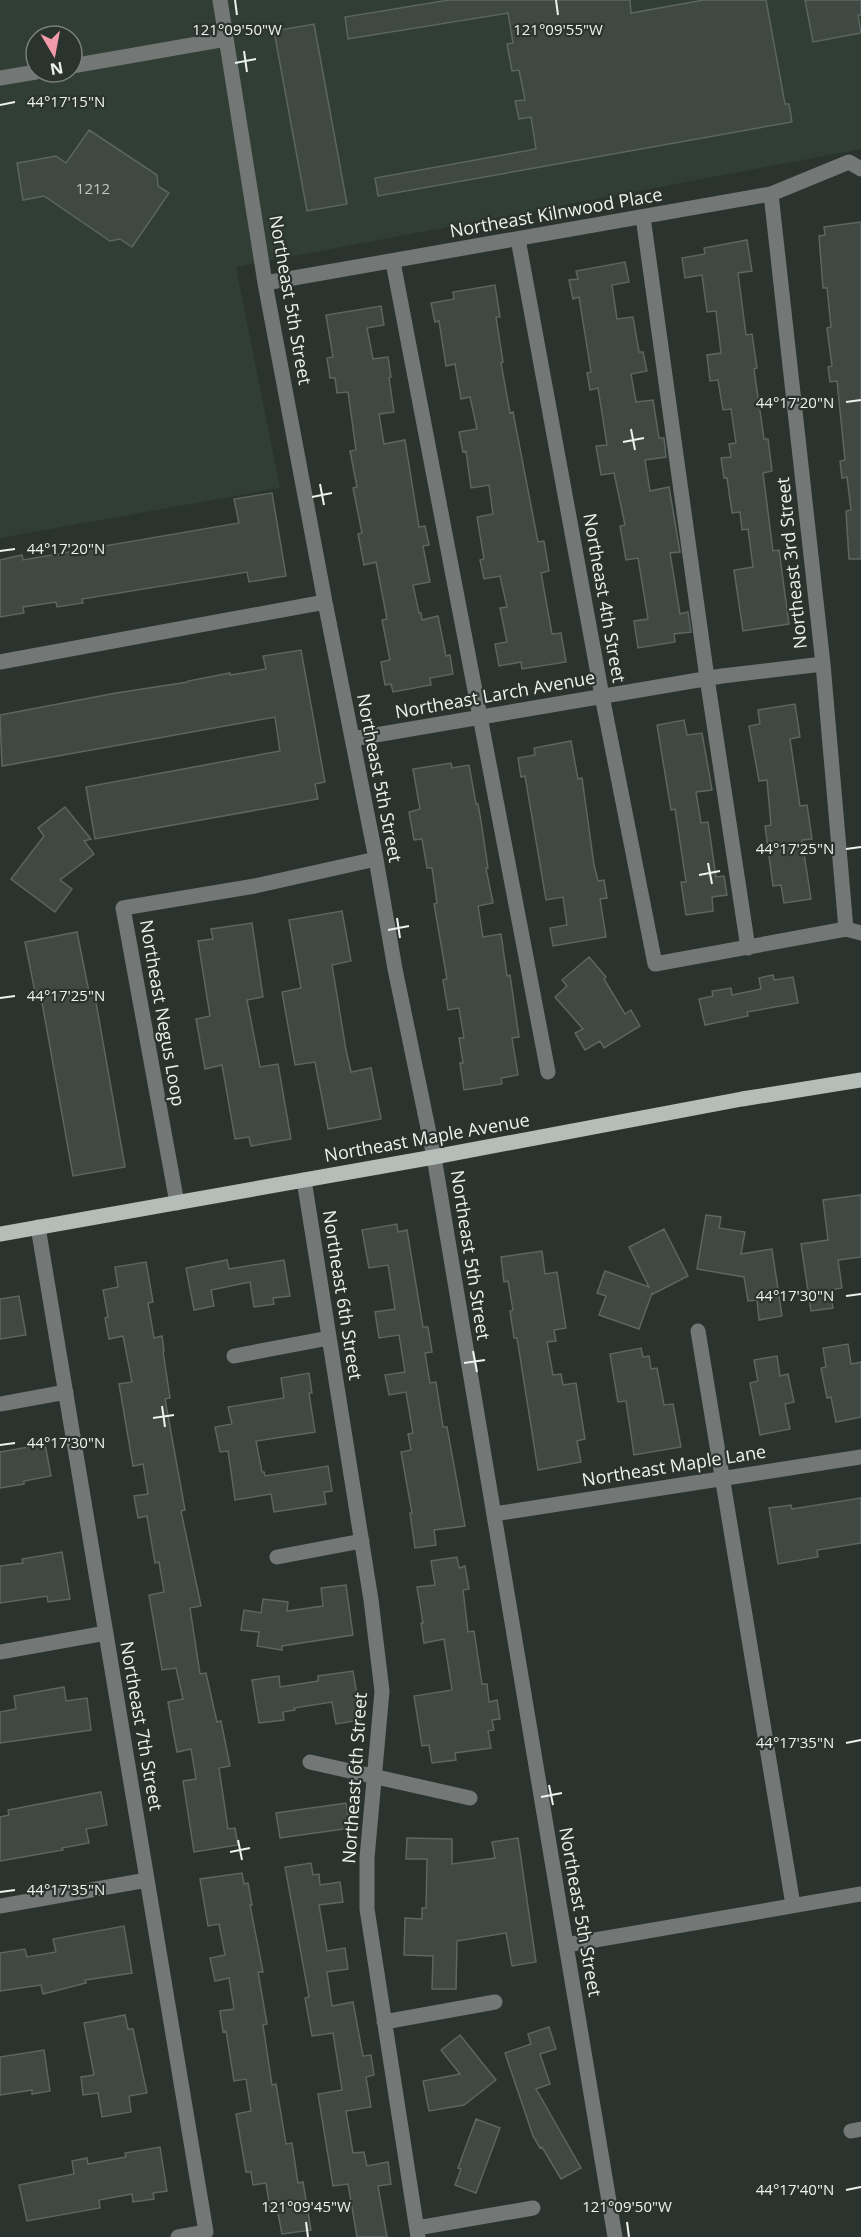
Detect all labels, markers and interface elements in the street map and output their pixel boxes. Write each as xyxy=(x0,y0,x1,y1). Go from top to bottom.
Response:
text: 121°09'50"W xyxy=(192,19,282,39)
text: 121°09'55"W xyxy=(513,19,603,39)
north arrow xyxy=(24,24,84,84)
text: N xyxy=(48,57,65,81)
text: 44°17'15"N xyxy=(27,91,105,111)
house number: 1212 xyxy=(76,178,110,198)
street label: Northeast Kilnwood Place xyxy=(448,181,664,243)
street label: Northeast 5th Street xyxy=(264,213,318,386)
text: 44°17'20"N xyxy=(756,392,834,412)
street label: Northeast 3rd Street xyxy=(770,476,812,650)
street label: Northeast 4th Street xyxy=(578,511,632,684)
text: 44°17'20"N xyxy=(27,538,105,558)
street label: Northeast Larch Avenue xyxy=(393,665,597,723)
street label: Northeast 5th Street xyxy=(352,691,408,864)
text: 44°17'25"N xyxy=(756,838,834,858)
street label: Northeast Negus Loop xyxy=(135,918,191,1108)
text: 44°17'25"N xyxy=(27,985,105,1005)
street label: Northeast Maple Avenue xyxy=(322,1107,531,1167)
street label: Northeast 5th Street xyxy=(446,1168,496,1341)
street label: Northeast 6th Street xyxy=(318,1208,368,1381)
text: 44°17'30"N xyxy=(756,1285,834,1305)
text: 44°17'30"N xyxy=(27,1432,105,1452)
street label: Northeast Maple Lane xyxy=(580,1439,768,1491)
street label: Northeast 7th Street xyxy=(115,1639,169,1812)
street label: Northeast 6th Street xyxy=(336,1691,372,1864)
text: 44°17'35"N xyxy=(756,1732,834,1752)
street label: Northeast 5th Street xyxy=(554,1825,608,1998)
text: 44°17'35"N xyxy=(27,1879,105,1899)
text: 44°17'40"N xyxy=(756,2179,834,2199)
text: 121°09'45"W xyxy=(261,2196,351,2216)
text: 121°09'50"W xyxy=(582,2196,672,2216)

